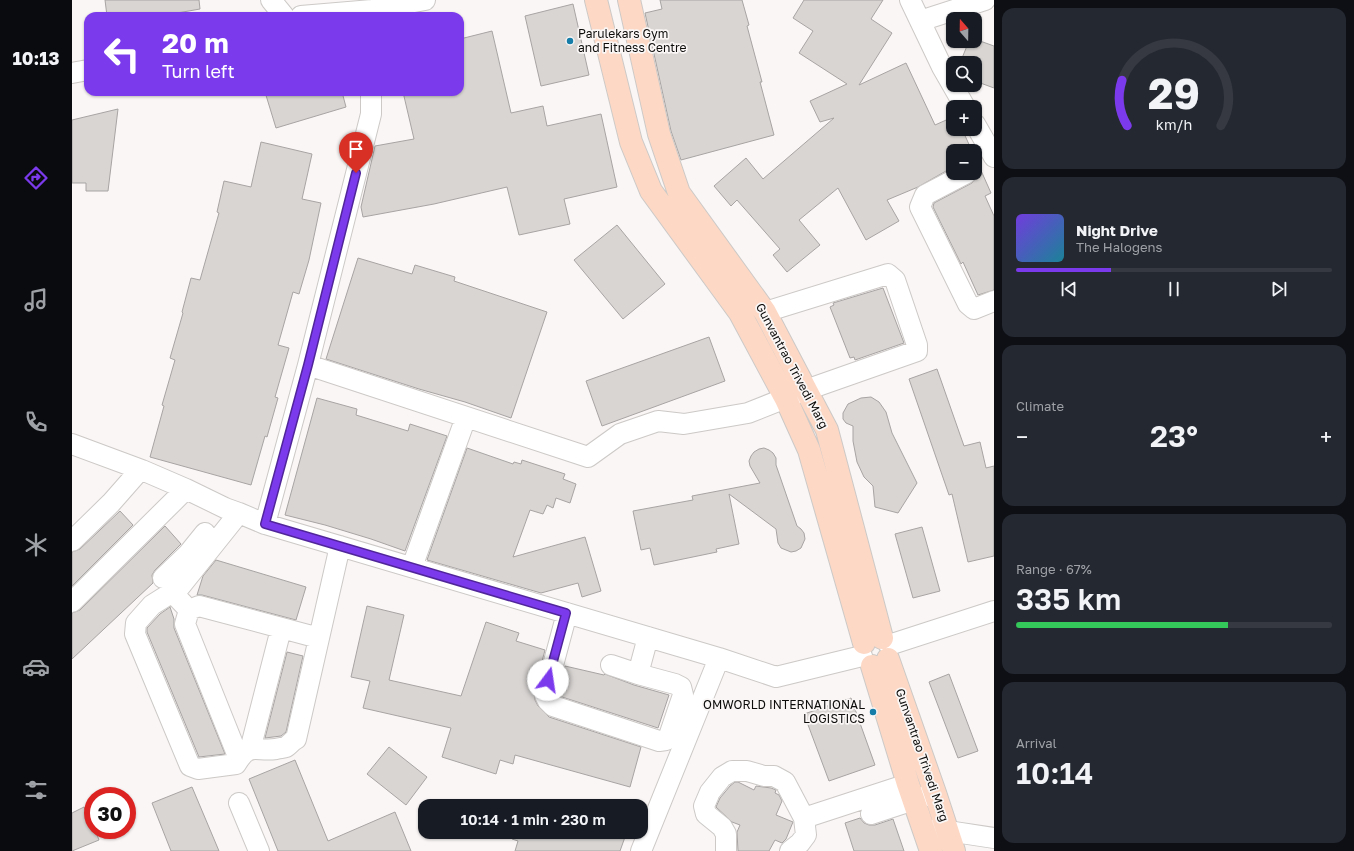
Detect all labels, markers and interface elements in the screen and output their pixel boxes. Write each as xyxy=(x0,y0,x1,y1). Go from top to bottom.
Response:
north arrow xyxy=(946,12,982,48)
map controls xyxy=(946,12,982,180)
text: 20 m xyxy=(162,26,229,59)
place label: Parulekars Gym and Fitness Centre xyxy=(578,26,686,55)
icon: left xyxy=(96,28,148,80)
marker: Parulekars Gym and Fitness Centre xyxy=(565,36,575,46)
text: 10:13 xyxy=(13,47,59,69)
button: search xyxy=(946,56,982,92)
text: Turn left xyxy=(162,60,235,82)
text: 29 xyxy=(1148,68,1200,118)
button: + xyxy=(946,100,982,136)
text: km/h xyxy=(1156,116,1192,133)
pin xyxy=(339,132,373,173)
icon: arrive xyxy=(345,138,367,160)
button: − xyxy=(946,144,982,180)
icon: directions xyxy=(22,164,50,192)
text: Night Drive xyxy=(1076,221,1158,239)
text: The Halogens xyxy=(1076,239,1162,255)
icon: previous xyxy=(1058,278,1080,300)
icon: pause xyxy=(1163,278,1185,300)
icon: next xyxy=(1268,278,1290,300)
icon: music xyxy=(22,286,50,314)
street label: Gunvantrao Trivedi Marg xyxy=(753,300,832,431)
text: Climate xyxy=(1016,398,1064,414)
icon: phone xyxy=(22,408,50,436)
text: 23° xyxy=(1150,418,1198,454)
text: − xyxy=(1016,423,1028,450)
text: + xyxy=(1320,423,1332,450)
icon: climate xyxy=(22,531,50,559)
text: Range · 67% xyxy=(1016,561,1092,577)
text: 335 km xyxy=(1016,581,1121,617)
icon: car xyxy=(22,653,50,681)
position arrow xyxy=(527,659,569,701)
street label: Gunvantrao Trivedi Marg xyxy=(893,686,952,823)
place label: OMWORLD INTERNATIONAL LOGISTICS xyxy=(703,697,865,726)
marker: OMWORLD INTERNATIONAL LOGISTICS xyxy=(868,707,878,717)
text: Arrival xyxy=(1016,735,1057,751)
text: 10:14 xyxy=(1016,755,1094,791)
icon: filters xyxy=(22,776,50,804)
speed limit sign: 30 xyxy=(84,787,136,839)
text: 10:14 · 1 min · 230 m xyxy=(460,810,606,828)

